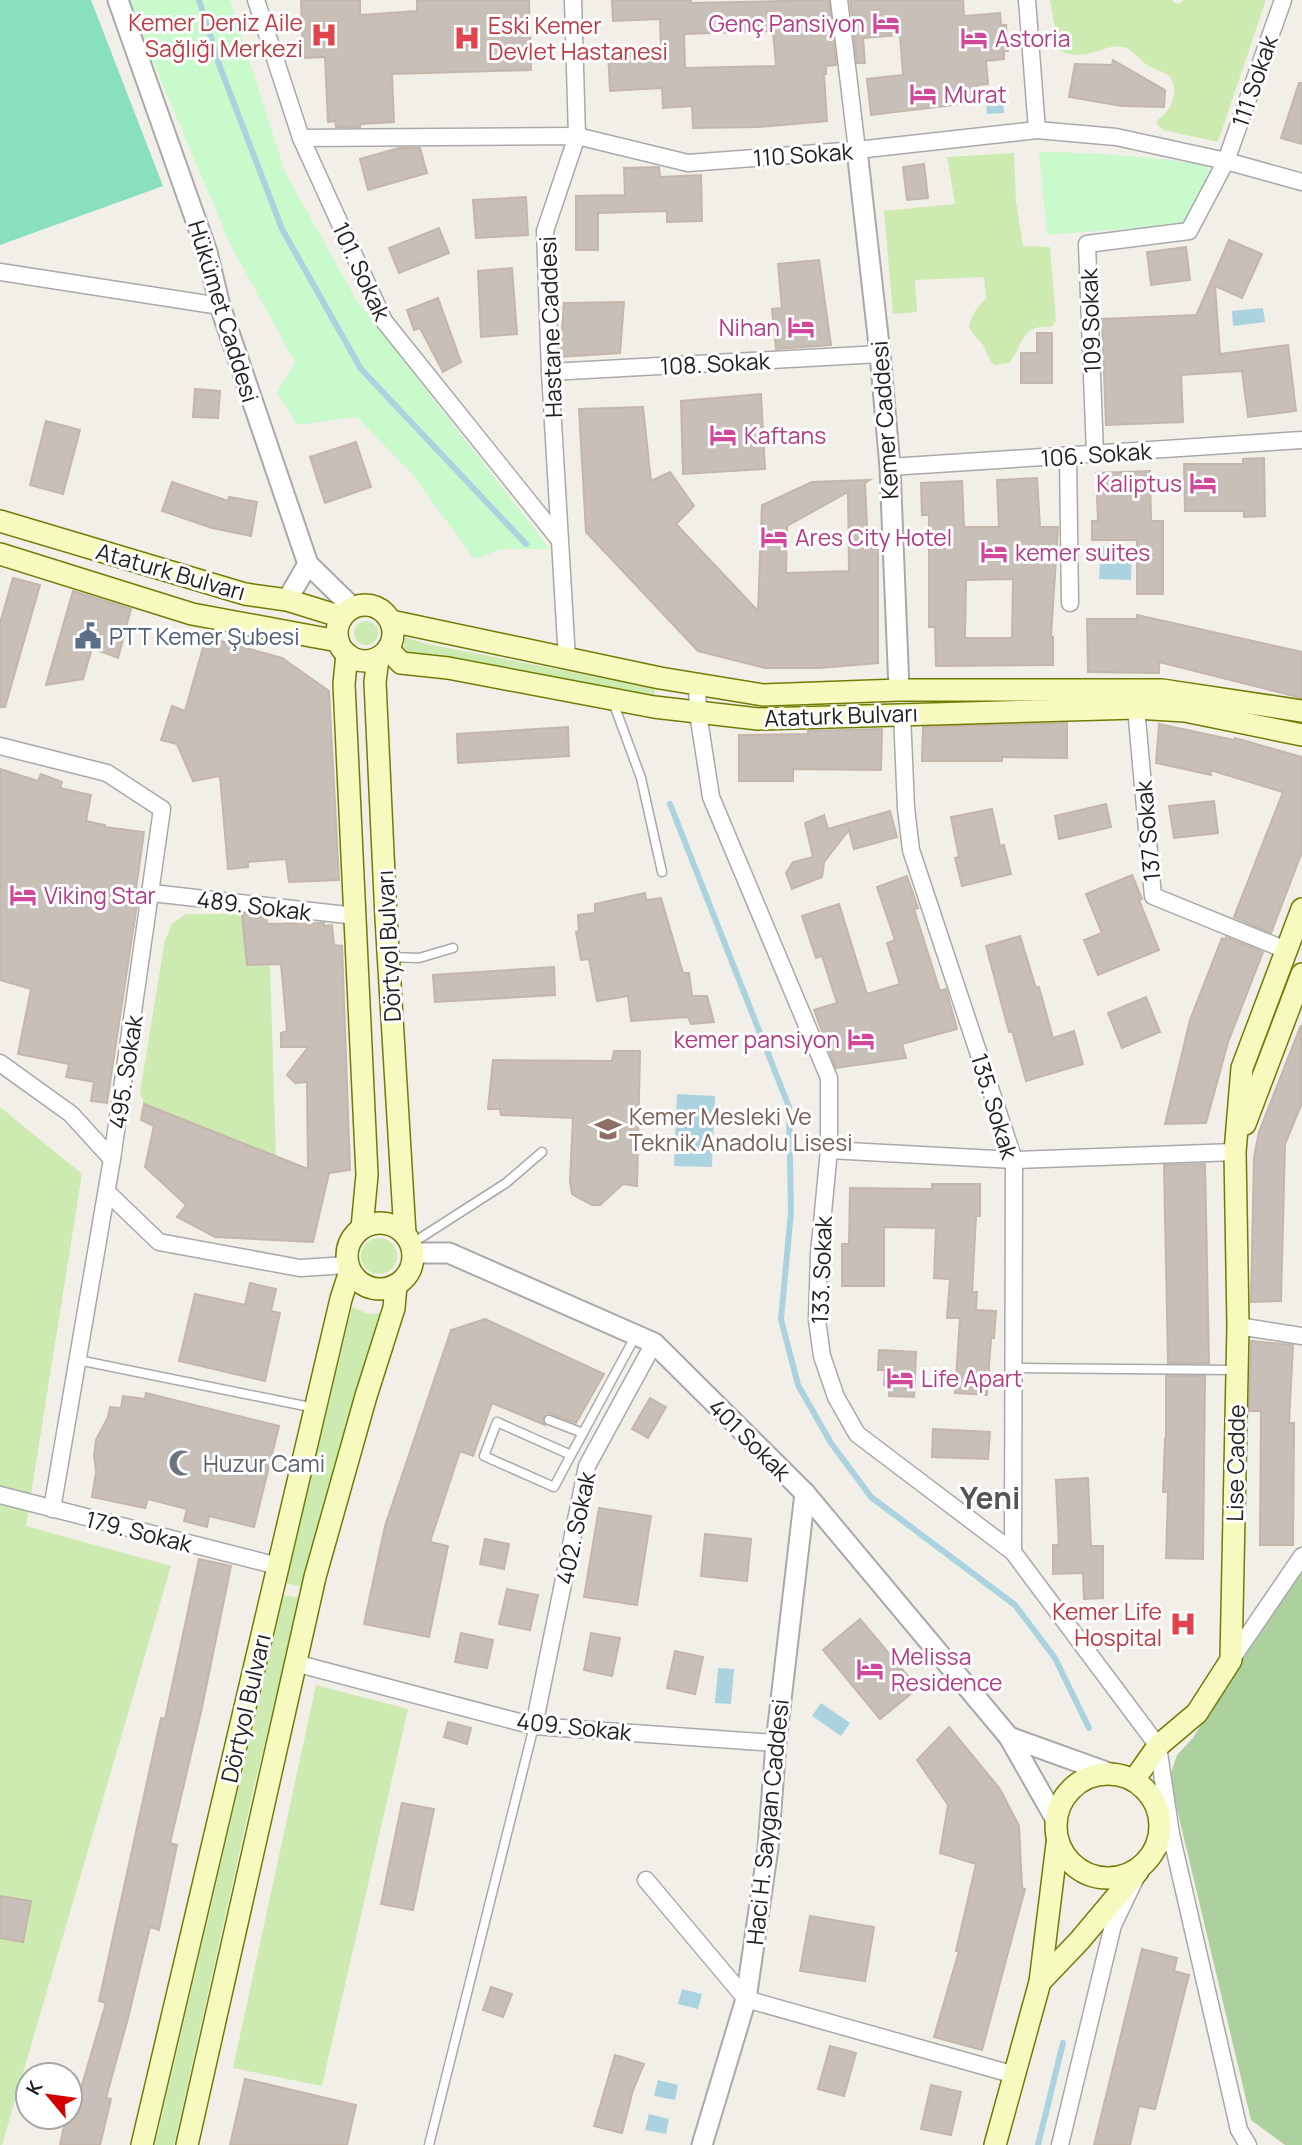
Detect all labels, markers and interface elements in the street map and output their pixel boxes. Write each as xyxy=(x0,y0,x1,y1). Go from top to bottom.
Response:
place label: Kemer Deniz Aile Sağlığı Merkezi xyxy=(128,6,303,64)
place label: Genç Pansiyon xyxy=(709,7,865,39)
hotel icon: Genç Pansiyon xyxy=(871,8,901,38)
place label: Eski Kemer Devlet Hastanesi xyxy=(488,9,668,67)
hospital icon: Kemer Deniz Aile Sağlığı Merkezi xyxy=(309,20,339,50)
place label: Astoria xyxy=(995,22,1070,54)
hospital icon: Eski Kemer Devlet Hastanesi xyxy=(452,23,482,53)
hotel icon: Astoria xyxy=(959,23,989,53)
street label: 111 Sokak xyxy=(1223,30,1285,131)
place label: Murat xyxy=(944,78,1007,110)
hotel icon: Murat xyxy=(908,79,938,109)
street label: 110 Sokak xyxy=(752,135,855,173)
street label: Hükümet Caddesi xyxy=(181,216,267,406)
street label: 101. Sokak xyxy=(325,217,399,326)
street label: Hastane Caddesi xyxy=(531,236,569,418)
street label: 109 Sokak xyxy=(1072,267,1108,374)
place label: Nihan xyxy=(719,311,780,343)
hotel icon: Nihan xyxy=(786,312,816,342)
street label: Kemer Caddesi xyxy=(862,340,906,500)
street label: 108. Sokak xyxy=(659,344,771,382)
place label: Kaftans xyxy=(744,419,826,451)
hotel icon: Kaftans xyxy=(708,420,738,450)
street label: 106. Sokak xyxy=(1039,434,1153,474)
place label: Kaliptus xyxy=(1096,467,1182,499)
hotel icon: Kaliptus xyxy=(1188,468,1218,498)
place label: Ares City Hotel xyxy=(795,521,952,553)
hotel icon: Ares City Hotel xyxy=(759,522,789,552)
street label: Ataturk Bulvarı xyxy=(93,534,249,608)
place label: kemer suites xyxy=(1015,536,1150,568)
hotel icon: kemer suites xyxy=(979,537,1009,567)
place label: PTT Kemer Şubesi xyxy=(109,620,300,652)
public building icon: PTT Kemer Şubesi xyxy=(73,621,103,651)
street label: Ataturk Bulvarı xyxy=(764,696,918,734)
street label: 137 Sokak xyxy=(1127,779,1167,883)
street label: Dörtyol Bulvarı xyxy=(368,869,408,1023)
place label: Viking Star xyxy=(44,879,156,911)
hotel icon: Viking Star xyxy=(8,880,38,910)
street label: 489. Sokak xyxy=(195,882,313,928)
street label: 495. Sokak xyxy=(100,1012,150,1131)
place label: kemer pansiyon xyxy=(674,1023,840,1055)
hotel icon: kemer pansiyon xyxy=(846,1024,876,1054)
street label: 135. Sokak xyxy=(964,1049,1026,1163)
place label: Kemer Mesleki Ve Teknik Anadolu Lisesi xyxy=(629,1100,853,1158)
school or university icon: Kemer Mesleki Ve Teknik Anadolu Lisesi xyxy=(593,1114,623,1144)
street label: 133. Sokak xyxy=(803,1215,839,1325)
place label: Life Apart xyxy=(921,1362,1022,1394)
hotel icon: Life Apart xyxy=(885,1363,915,1393)
street label: 401 Sokak xyxy=(702,1391,799,1488)
street label: Lise Cadde xyxy=(1218,1404,1252,1522)
place label: Huzur Cami xyxy=(203,1447,325,1479)
mosque icon: Huzur Cami xyxy=(167,1448,197,1478)
street label: 402. Sokak xyxy=(547,1468,603,1587)
district label: Yeni xyxy=(960,1477,1020,1518)
street label: 179. Sokak xyxy=(83,1502,196,1560)
place label: Kemer Life Hospital xyxy=(1052,1595,1162,1653)
hospital icon: Kemer Life Hospital xyxy=(1168,1609,1198,1639)
street label: Dörtyol Bulvarı xyxy=(212,1630,278,1786)
place label: Melissa Residence xyxy=(891,1640,1003,1698)
hotel icon: Melissa Residence xyxy=(855,1654,885,1684)
street label: Haci H. Saygan Caddesi xyxy=(738,1697,796,1947)
street label: 409. Sokak xyxy=(515,1704,634,1748)
north arrow xyxy=(14,2061,84,2131)
text: K xyxy=(20,2075,49,2099)

